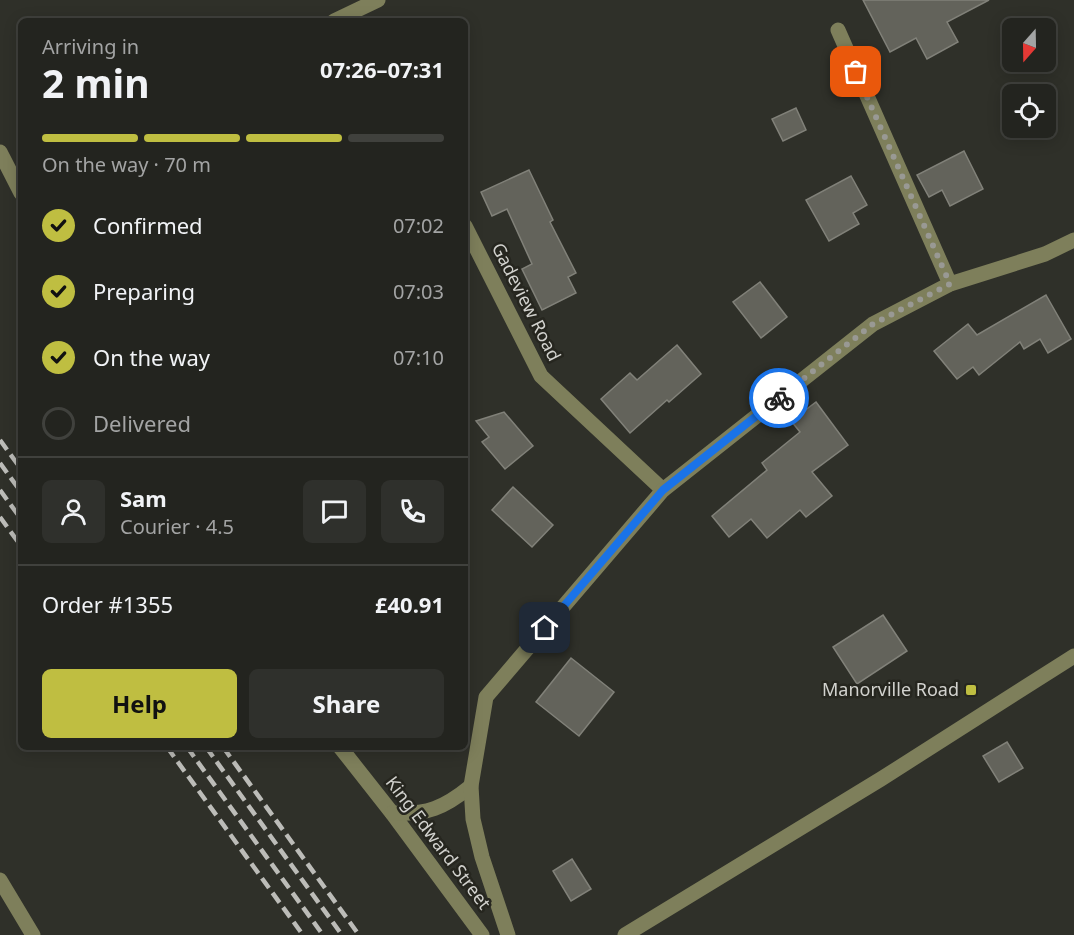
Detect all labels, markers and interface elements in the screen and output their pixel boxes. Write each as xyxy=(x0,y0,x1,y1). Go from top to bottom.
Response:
north arrow xyxy=(1002,18,1056,72)
map controls xyxy=(1002,18,1056,138)
text: Arriving in xyxy=(42,33,139,60)
pin xyxy=(830,46,881,97)
text: 07:26–07:31 xyxy=(320,54,444,84)
icon: bag xyxy=(839,55,872,88)
text: 2 min xyxy=(42,56,149,109)
button: locate xyxy=(1002,84,1056,138)
text: On the way · 70 m xyxy=(42,151,211,178)
icon: check xyxy=(42,209,75,242)
text: Confirmed xyxy=(93,210,203,240)
text: 07:02 xyxy=(393,212,444,239)
street label: Gadeview Road xyxy=(487,238,567,365)
icon: check xyxy=(42,275,75,308)
text: Preparing xyxy=(93,276,195,306)
text: 07:03 xyxy=(393,278,444,305)
icon: check xyxy=(42,341,75,374)
text: On the way xyxy=(93,342,210,372)
text: 07:10 xyxy=(393,344,444,371)
courier xyxy=(749,368,809,428)
icon: bike xyxy=(763,382,796,415)
text: Delivered xyxy=(93,408,191,438)
button: person xyxy=(42,480,105,543)
button: chat xyxy=(303,480,366,543)
button: phone xyxy=(381,480,444,543)
text: Sam xyxy=(120,483,167,513)
text: Courier · 4.5 xyxy=(120,513,234,540)
text: Order #1355 xyxy=(42,589,173,619)
text: £40.91 xyxy=(375,589,444,619)
pin xyxy=(519,602,570,653)
icon: home xyxy=(528,611,561,644)
button: Help xyxy=(42,669,237,738)
button: Share xyxy=(249,669,444,738)
place label: Manorville Road xyxy=(822,677,959,701)
marker: Manorville Road xyxy=(964,683,978,697)
street label: King Edward Street xyxy=(381,771,497,914)

